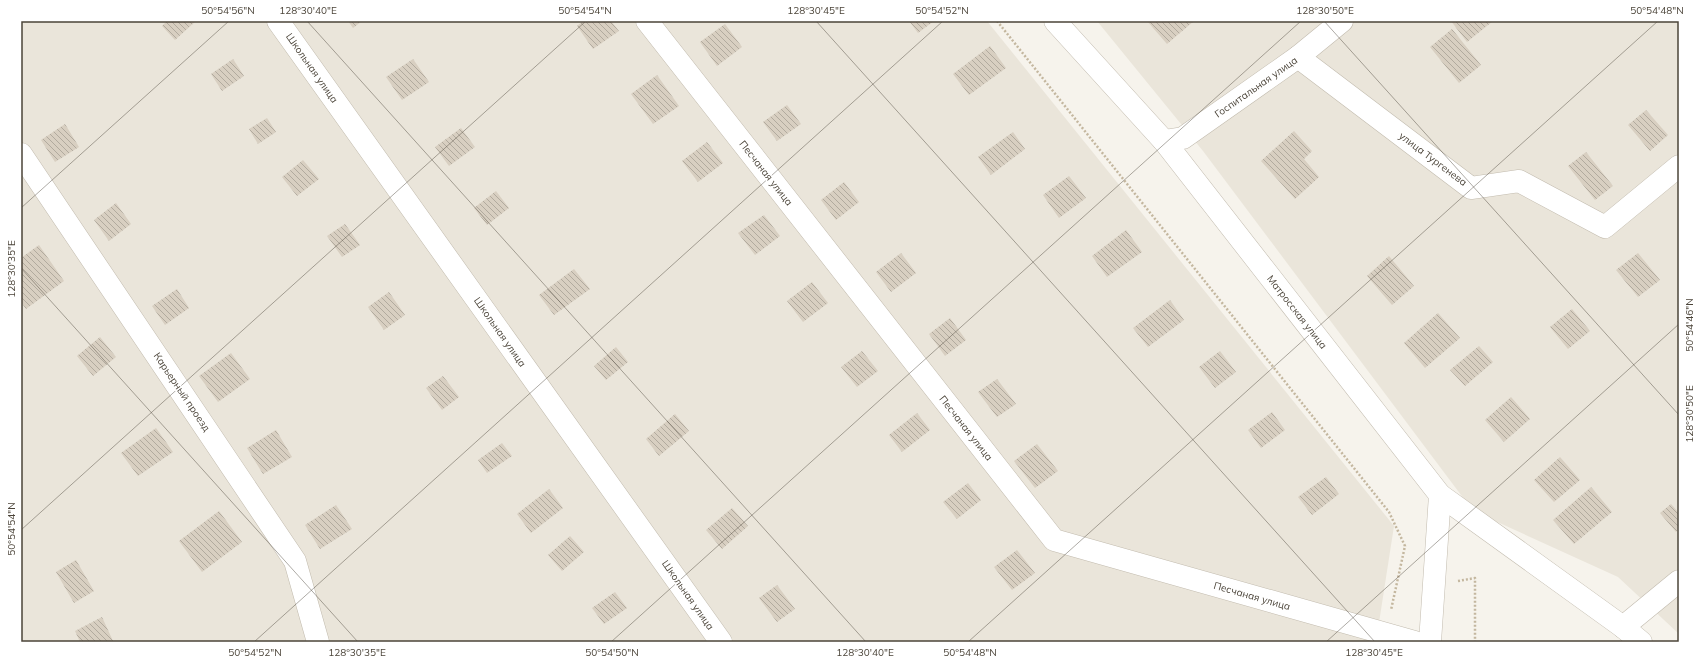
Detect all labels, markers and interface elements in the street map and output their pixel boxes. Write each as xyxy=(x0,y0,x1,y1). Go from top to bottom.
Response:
text: 50°54'56"N xyxy=(201,4,255,17)
text: 128°30'40"E xyxy=(279,4,337,17)
text: 50°54'54"N xyxy=(558,4,612,17)
text: 128°30'45"E xyxy=(787,4,845,17)
text: 50°54'52"N xyxy=(915,4,969,17)
text: 128°30'50"E xyxy=(1296,4,1354,17)
text: 50°54'48"N xyxy=(1630,4,1684,17)
street label: Школьная улица xyxy=(283,30,341,106)
street label: Госпитальная улица xyxy=(1212,53,1300,121)
street label: улица Тургенева xyxy=(1396,129,1470,189)
street label: Песчаная улица xyxy=(736,138,796,208)
text: 128°30'35"E xyxy=(5,240,18,298)
street label: Матросская улица xyxy=(1264,273,1330,351)
street label: Школьная улица xyxy=(471,294,529,370)
text: 50°54'46"N xyxy=(1683,298,1696,352)
street label: Карьерный проезд xyxy=(151,350,213,434)
text: 128°30'50"E xyxy=(1683,385,1696,443)
street label: Песчаная улица xyxy=(936,393,996,463)
text: 50°54'54"N xyxy=(5,502,18,556)
street label: Школьная улица xyxy=(659,557,717,633)
street label: Песчаная улица xyxy=(1212,579,1292,613)
text: 50°54'52"N xyxy=(228,646,282,659)
text: 128°30'35"E xyxy=(328,646,386,659)
text: 50°54'50"N xyxy=(585,646,639,659)
text: 128°30'40"E xyxy=(836,646,894,659)
text: 50°54'48"N xyxy=(943,646,997,659)
text: 128°30'45"E xyxy=(1345,646,1403,659)

